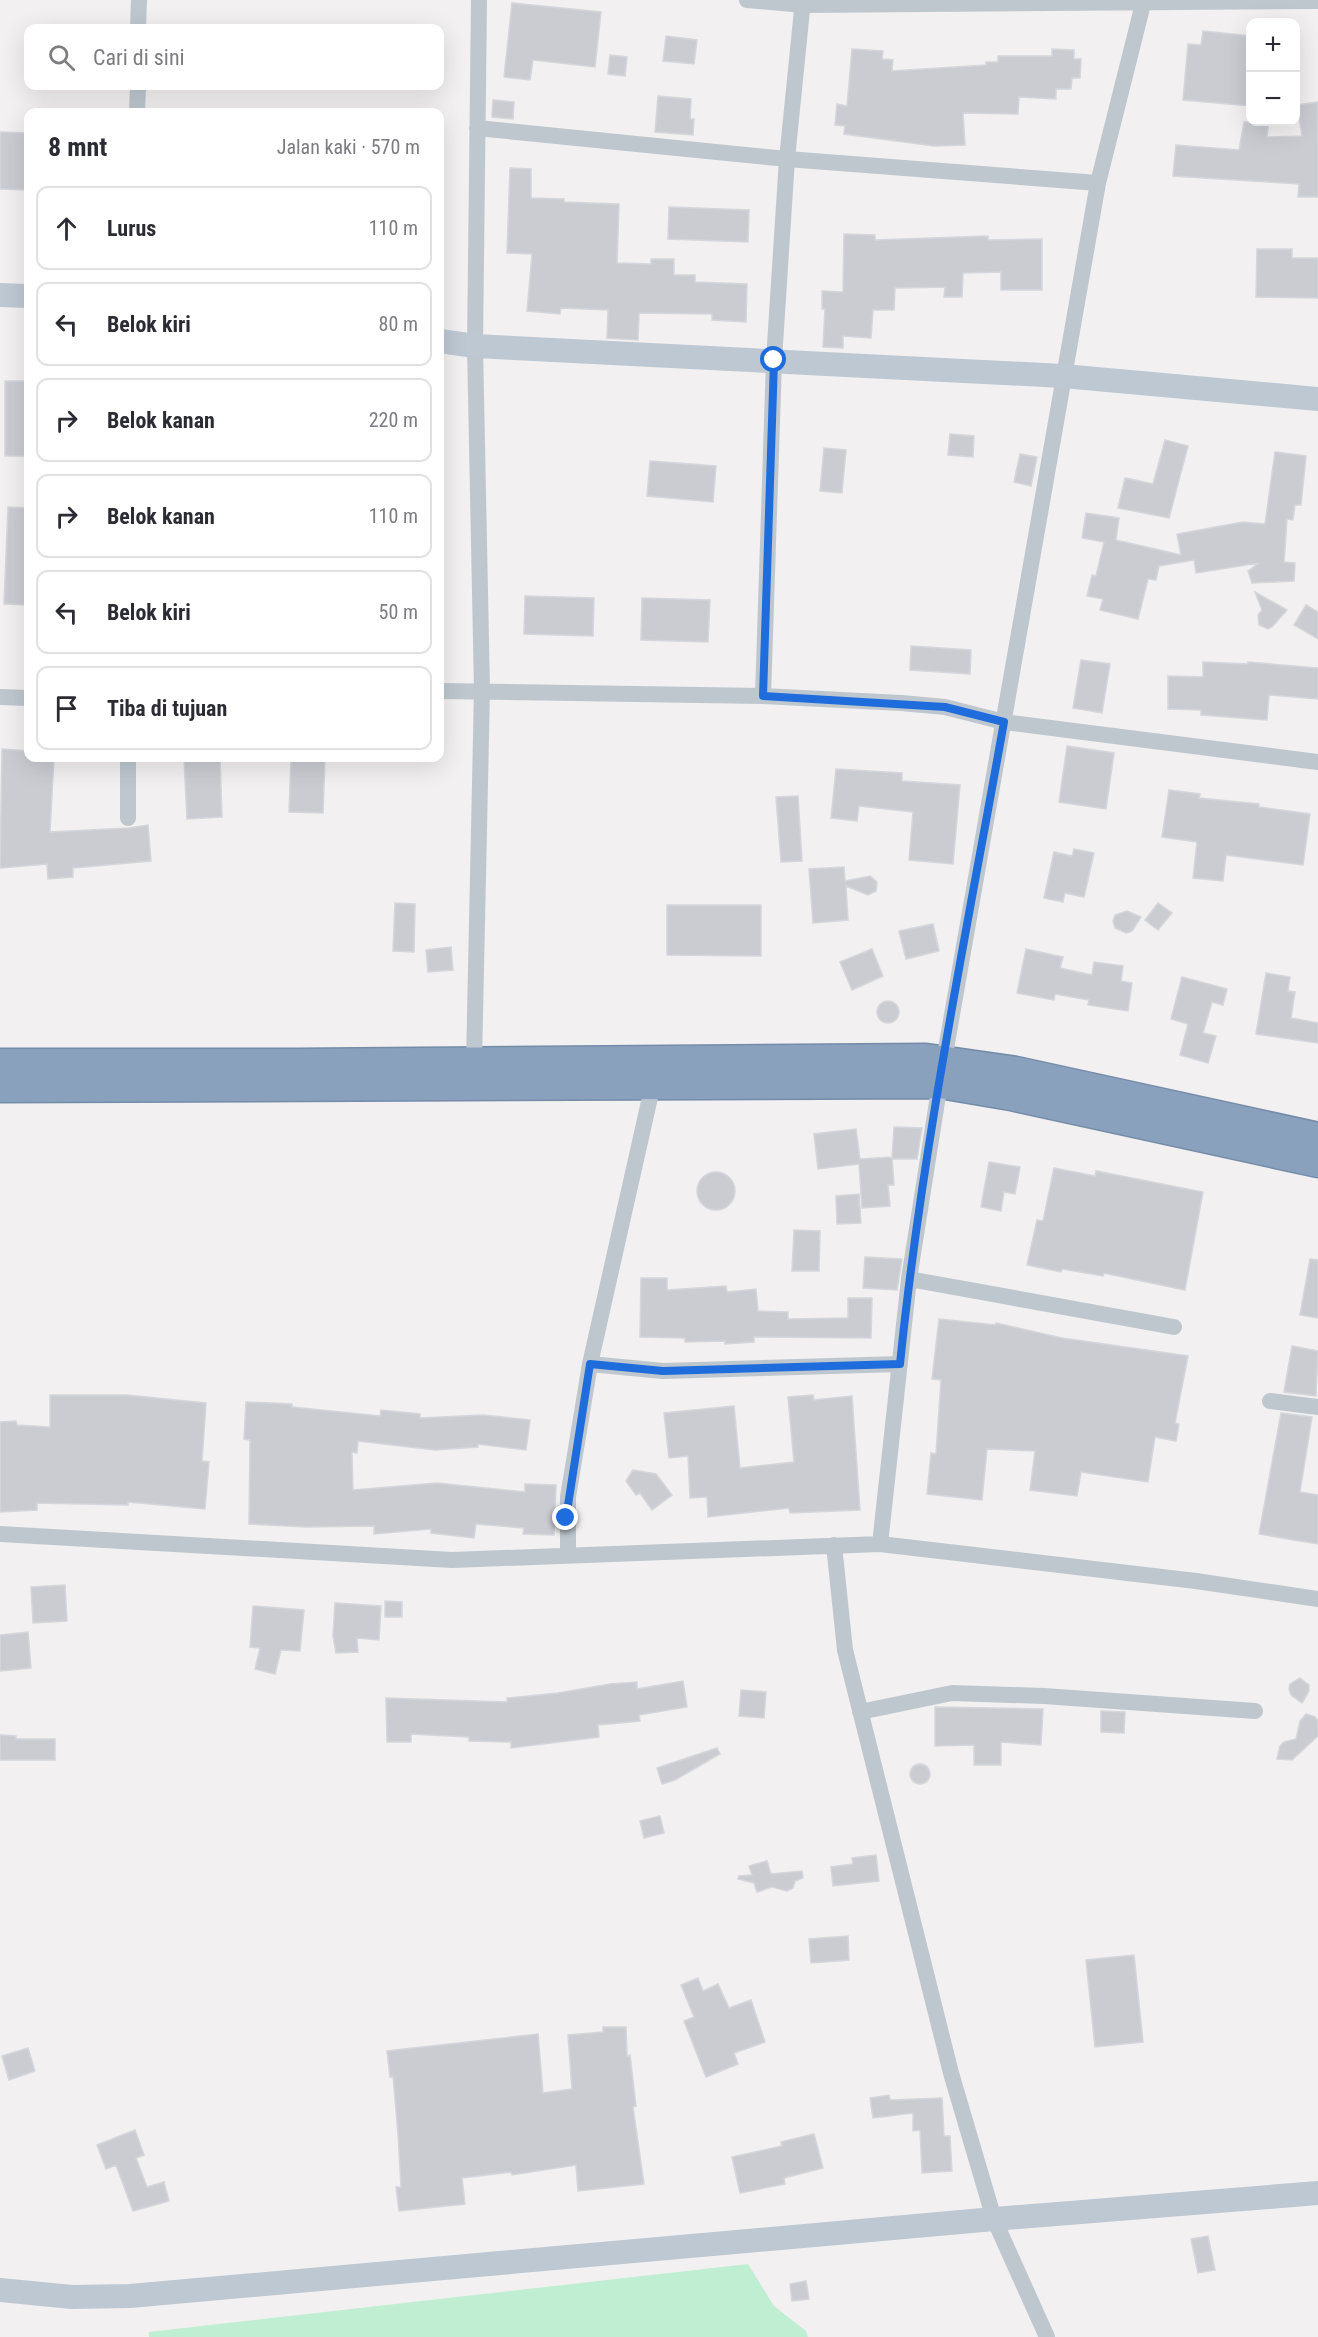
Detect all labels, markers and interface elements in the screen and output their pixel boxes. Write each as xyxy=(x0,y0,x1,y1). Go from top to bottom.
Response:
map controls xyxy=(1246,18,1300,126)
button: + xyxy=(1246,18,1300,72)
search box xyxy=(24,24,444,90)
icon: search xyxy=(45,41,78,74)
text: Cari di sini xyxy=(93,45,185,70)
button: − xyxy=(1246,72,1300,126)
text: 8 mnt xyxy=(48,132,107,162)
text: Jalan kaki · 570 m xyxy=(277,135,420,159)
icon: ahead xyxy=(50,212,83,245)
text: Lurus xyxy=(107,216,156,241)
text: 110 m xyxy=(369,216,418,240)
icon: left xyxy=(50,308,83,341)
text: Belok kiri xyxy=(107,312,191,337)
text: 80 m xyxy=(379,312,418,336)
route start xyxy=(760,346,786,372)
icon: right xyxy=(50,404,83,437)
text: Belok kanan xyxy=(107,408,215,433)
text: 220 m xyxy=(369,408,418,432)
icon: right xyxy=(50,500,83,533)
text: Belok kanan xyxy=(107,504,215,529)
text: 110 m xyxy=(369,504,418,528)
icon: left xyxy=(50,596,83,629)
text: Belok kiri xyxy=(107,600,191,625)
text: 50 m xyxy=(379,600,418,624)
icon: arrive xyxy=(50,692,83,725)
text: Tiba di tujuan xyxy=(107,696,227,721)
route end xyxy=(552,1504,578,1530)

